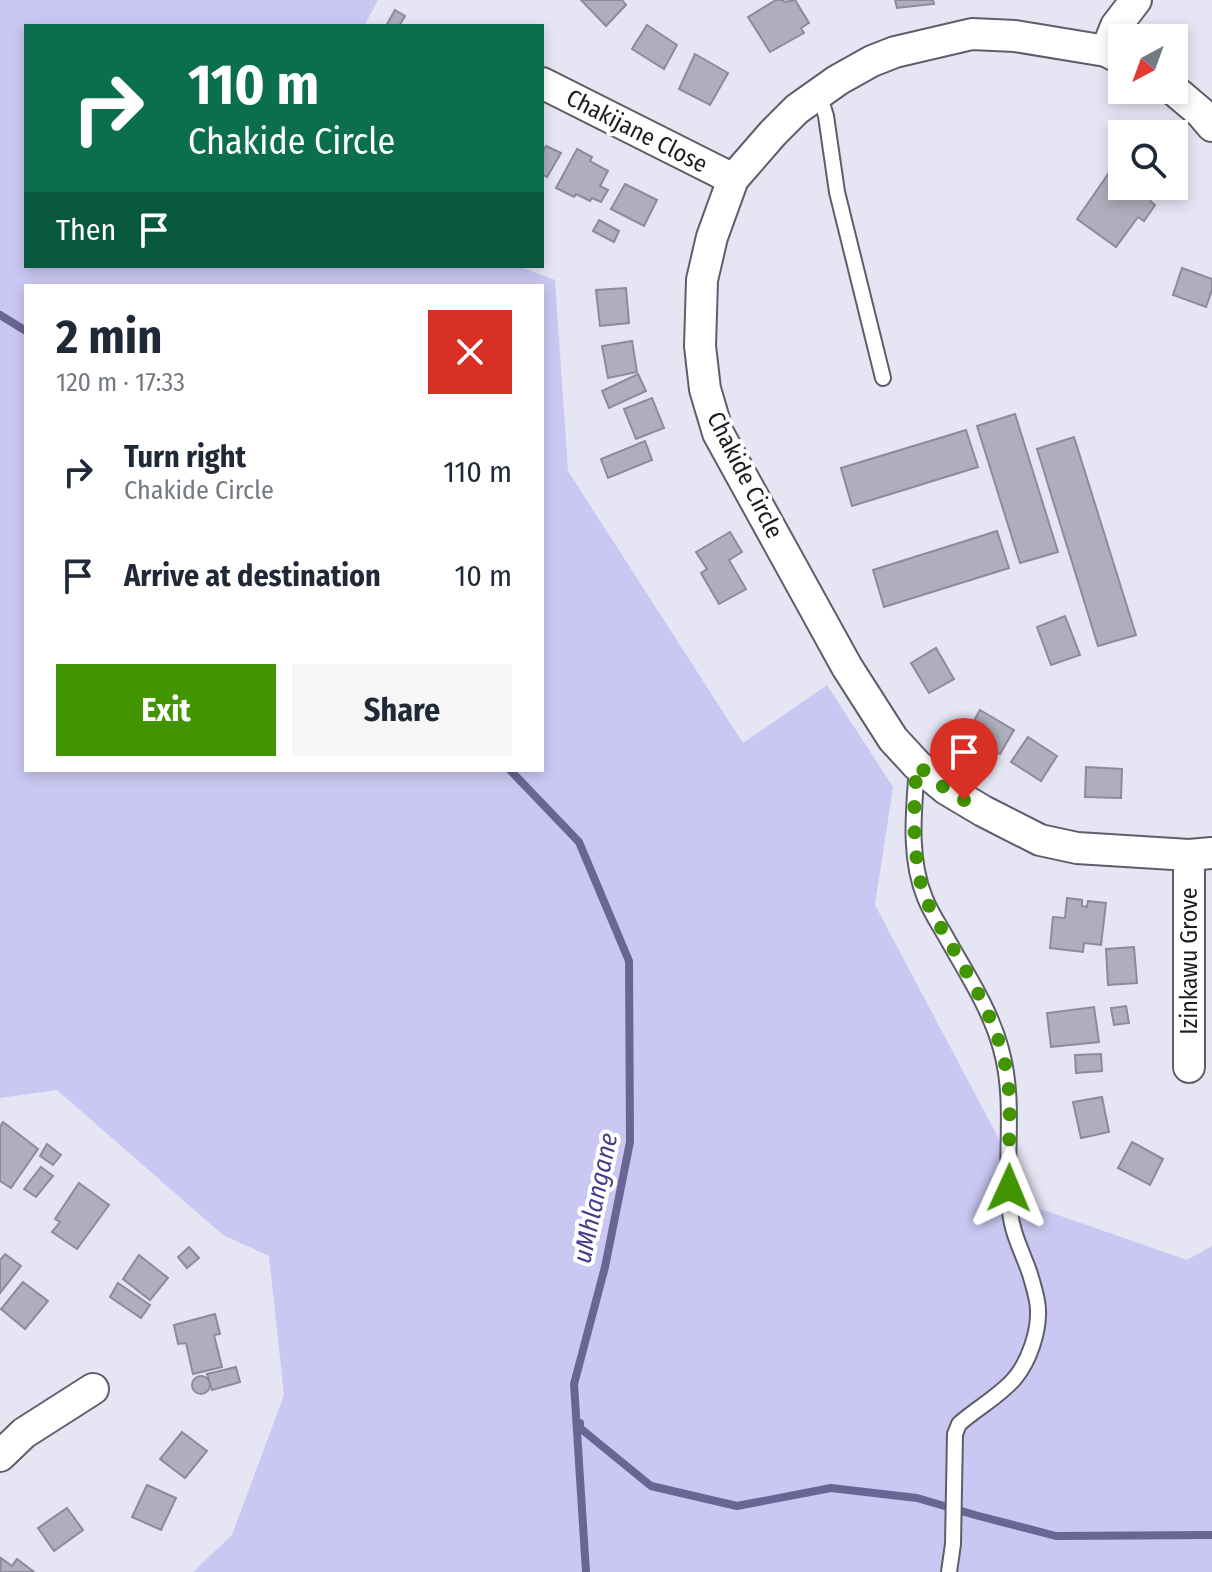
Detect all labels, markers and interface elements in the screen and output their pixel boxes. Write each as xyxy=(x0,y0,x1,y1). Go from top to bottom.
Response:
north arrow xyxy=(1108,24,1188,104)
map controls xyxy=(1108,24,1188,200)
text: 110 m xyxy=(188,52,319,119)
icon: right xyxy=(56,56,160,160)
street label: Chakijane Close xyxy=(562,83,712,179)
text: Chakide Circle xyxy=(188,120,395,164)
button: search xyxy=(1108,120,1188,200)
icon: arrive xyxy=(132,208,176,252)
text: Then xyxy=(56,212,116,248)
text: 2 min xyxy=(56,308,162,366)
button: close xyxy=(428,310,512,394)
text: 120 m · 17:33 xyxy=(56,367,185,398)
street label: Chakide Circle xyxy=(701,407,789,543)
text: Turn right xyxy=(124,439,246,475)
icon: right xyxy=(56,450,100,494)
text: 110 m xyxy=(443,454,512,490)
text: Chakide Circle xyxy=(124,475,274,506)
icon: arrive xyxy=(56,554,100,598)
text: Arrive at destination xyxy=(124,558,381,594)
text: 10 m xyxy=(455,558,512,594)
button: Exit xyxy=(56,664,276,756)
button: Share xyxy=(292,664,512,756)
pin xyxy=(930,718,998,800)
icon: arrive xyxy=(942,730,986,774)
street label: Izinkawu Grove xyxy=(1175,887,1203,1035)
water label: uMhlangane xyxy=(567,1130,624,1266)
position arrow xyxy=(967,1146,1051,1230)

